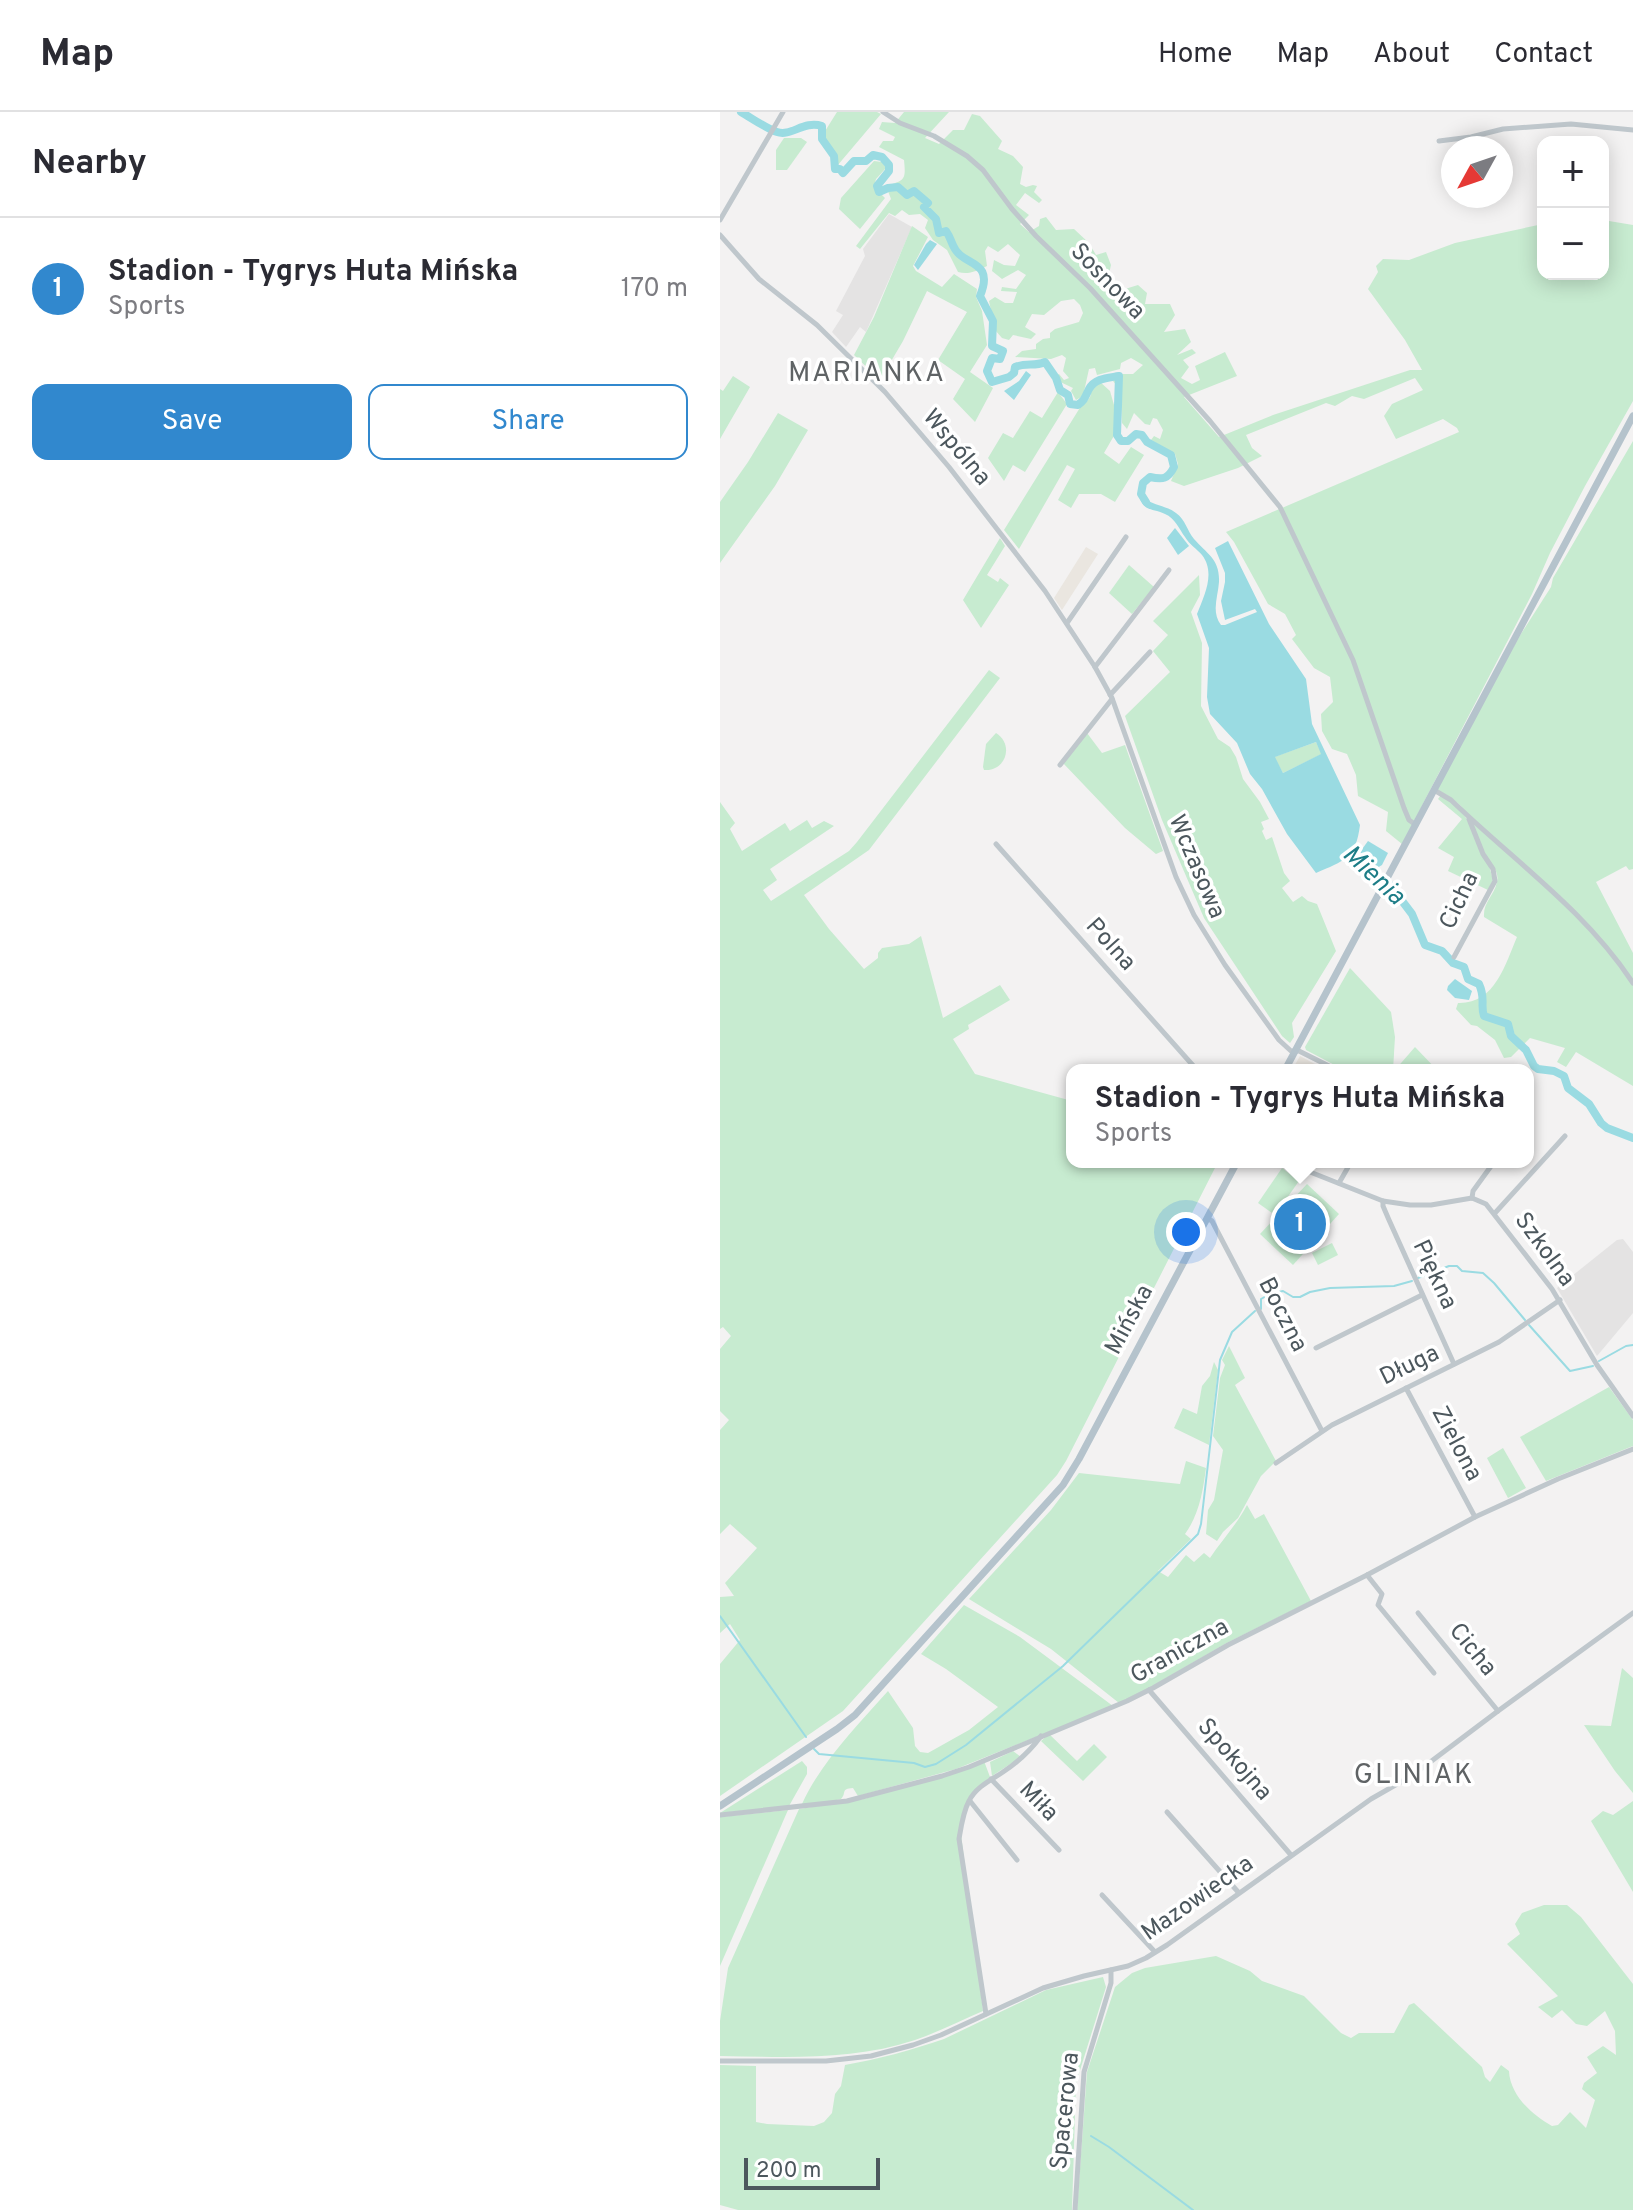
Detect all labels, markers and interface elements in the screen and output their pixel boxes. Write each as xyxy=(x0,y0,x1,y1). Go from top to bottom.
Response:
text: Map xyxy=(40,31,114,80)
text: Home xyxy=(1158,37,1232,73)
text: Map xyxy=(1276,37,1329,73)
text: About xyxy=(1373,37,1450,73)
text: Contact xyxy=(1494,37,1593,73)
north arrow xyxy=(1441,136,1513,208)
map controls xyxy=(1537,136,1609,280)
button: + xyxy=(1537,136,1609,208)
text: Nearby xyxy=(32,143,147,186)
button: − xyxy=(1537,208,1609,280)
street label: Sosnowa xyxy=(1063,237,1151,327)
text: Stadion - Tygrys Huta Mińska xyxy=(108,254,518,291)
text: 1 xyxy=(53,273,63,306)
text: 170 m xyxy=(621,273,688,306)
text: Sports xyxy=(108,291,185,324)
district label: MARIANKA xyxy=(788,356,946,392)
button: Save xyxy=(32,384,352,460)
button: Share xyxy=(368,384,688,460)
street label: Wspólna xyxy=(915,404,997,492)
street label: Wczasowa xyxy=(1161,811,1231,923)
water label: Mienia xyxy=(1335,839,1412,914)
street label: Cicha xyxy=(1434,868,1486,934)
street label: Polna xyxy=(1078,912,1142,978)
popup xyxy=(1066,1064,1534,1168)
text: Stadion - Tygrys Huta Mińska xyxy=(1095,1081,1505,1118)
text: Sports xyxy=(1095,1118,1172,1151)
pin: 1 xyxy=(1274,1194,1326,1254)
street label: Szkolna xyxy=(1507,1207,1581,1293)
your location xyxy=(1166,1212,1206,1252)
street label: Piękna xyxy=(1405,1235,1463,1315)
street label: Boczna xyxy=(1251,1273,1313,1357)
street label: Mińska xyxy=(1099,1280,1161,1360)
street label: Długa xyxy=(1375,1339,1445,1393)
street label: Zielona xyxy=(1424,1401,1488,1487)
street label: Graniczna xyxy=(1125,1613,1235,1691)
street label: Cicha xyxy=(1441,1617,1503,1683)
street label: Spokojna xyxy=(1190,1713,1278,1807)
district label: GLINIAK xyxy=(1354,1758,1474,1794)
street label: Miła xyxy=(1012,1776,1064,1828)
street label: Mazowiecka xyxy=(1136,1850,1260,1948)
street label: Spacerowa xyxy=(1045,2051,1087,2171)
scale bar xyxy=(744,2154,880,2190)
text: 200 m xyxy=(756,2158,821,2185)

